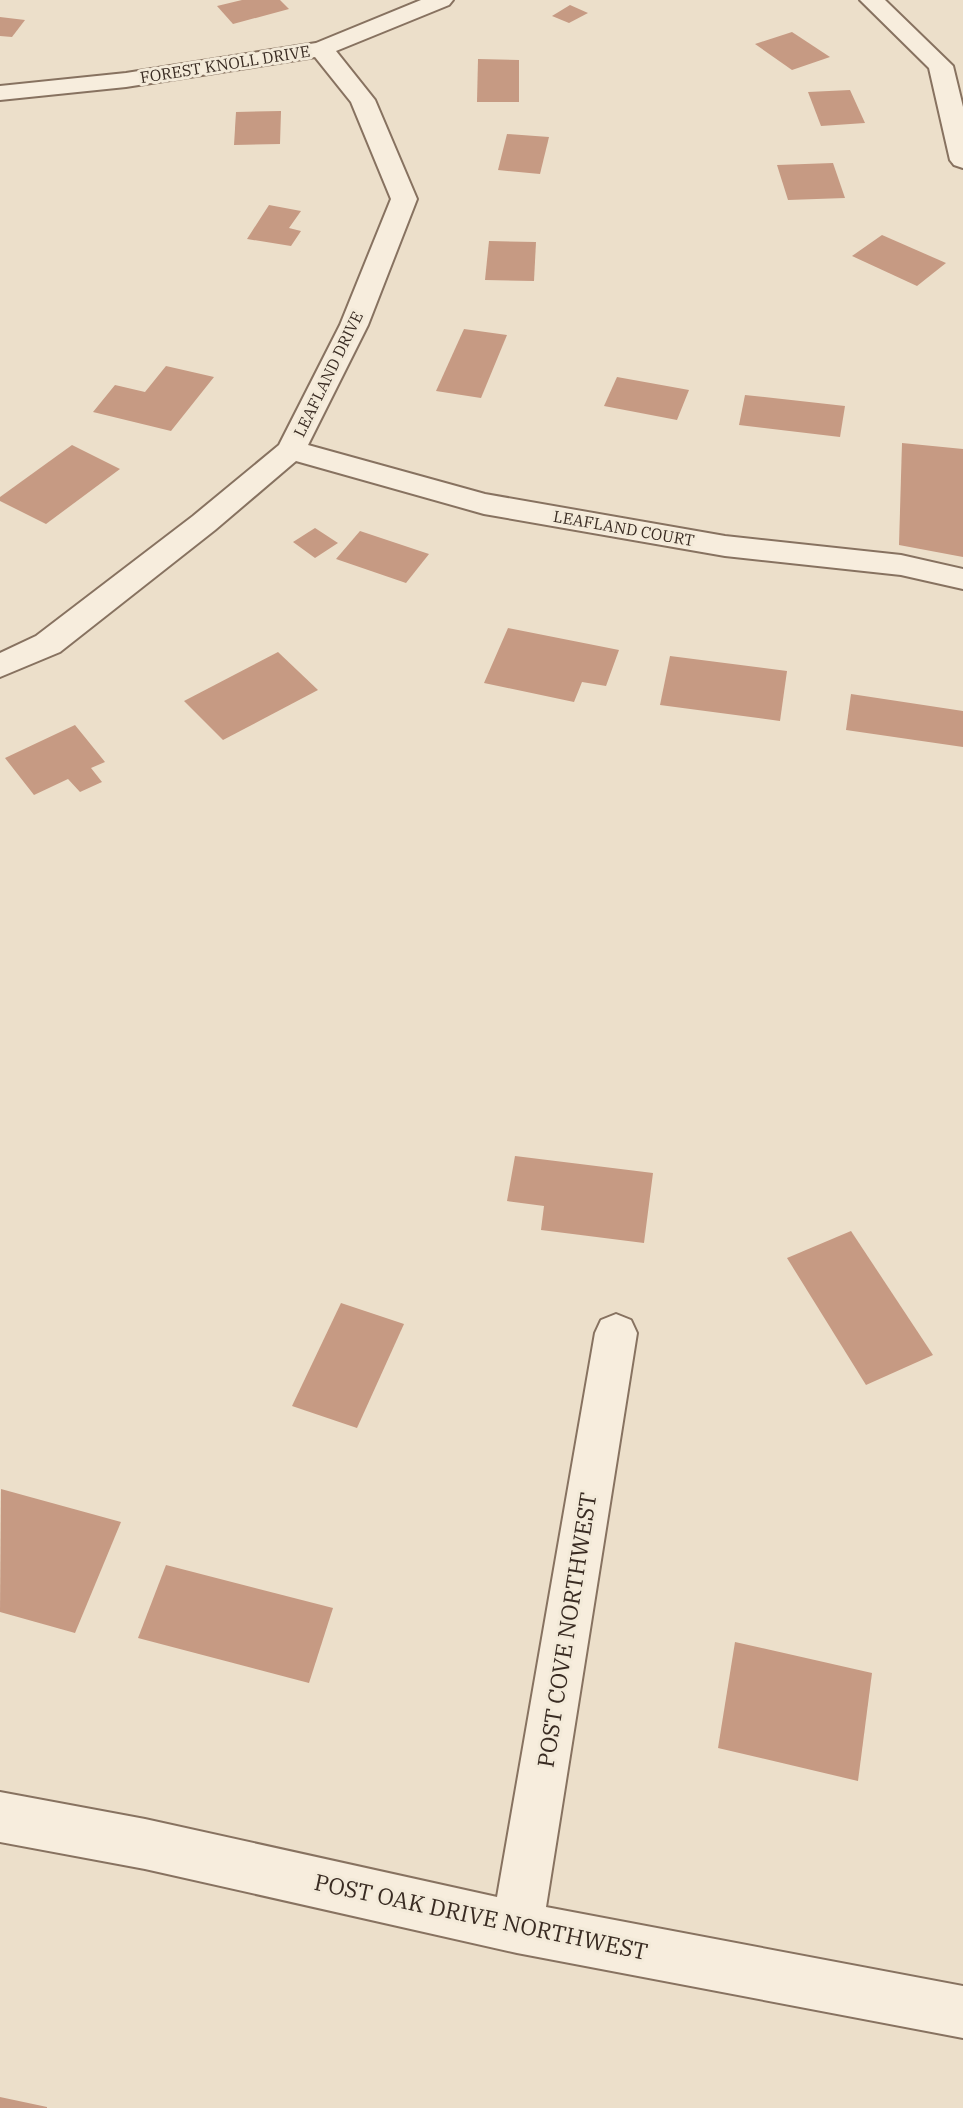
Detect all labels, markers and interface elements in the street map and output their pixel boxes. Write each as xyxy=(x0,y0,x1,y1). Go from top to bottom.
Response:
street label: FOREST KNOLL DRIVE xyxy=(139,41,311,87)
street label: LEAFLAND DRIVE xyxy=(289,308,367,440)
street label: LEAFLAND COURT xyxy=(552,506,696,550)
street label: POST COVE NORTHWEST xyxy=(529,1490,603,1769)
street label: POST OAK DRIVE NORTHWEST xyxy=(312,1866,651,1966)

